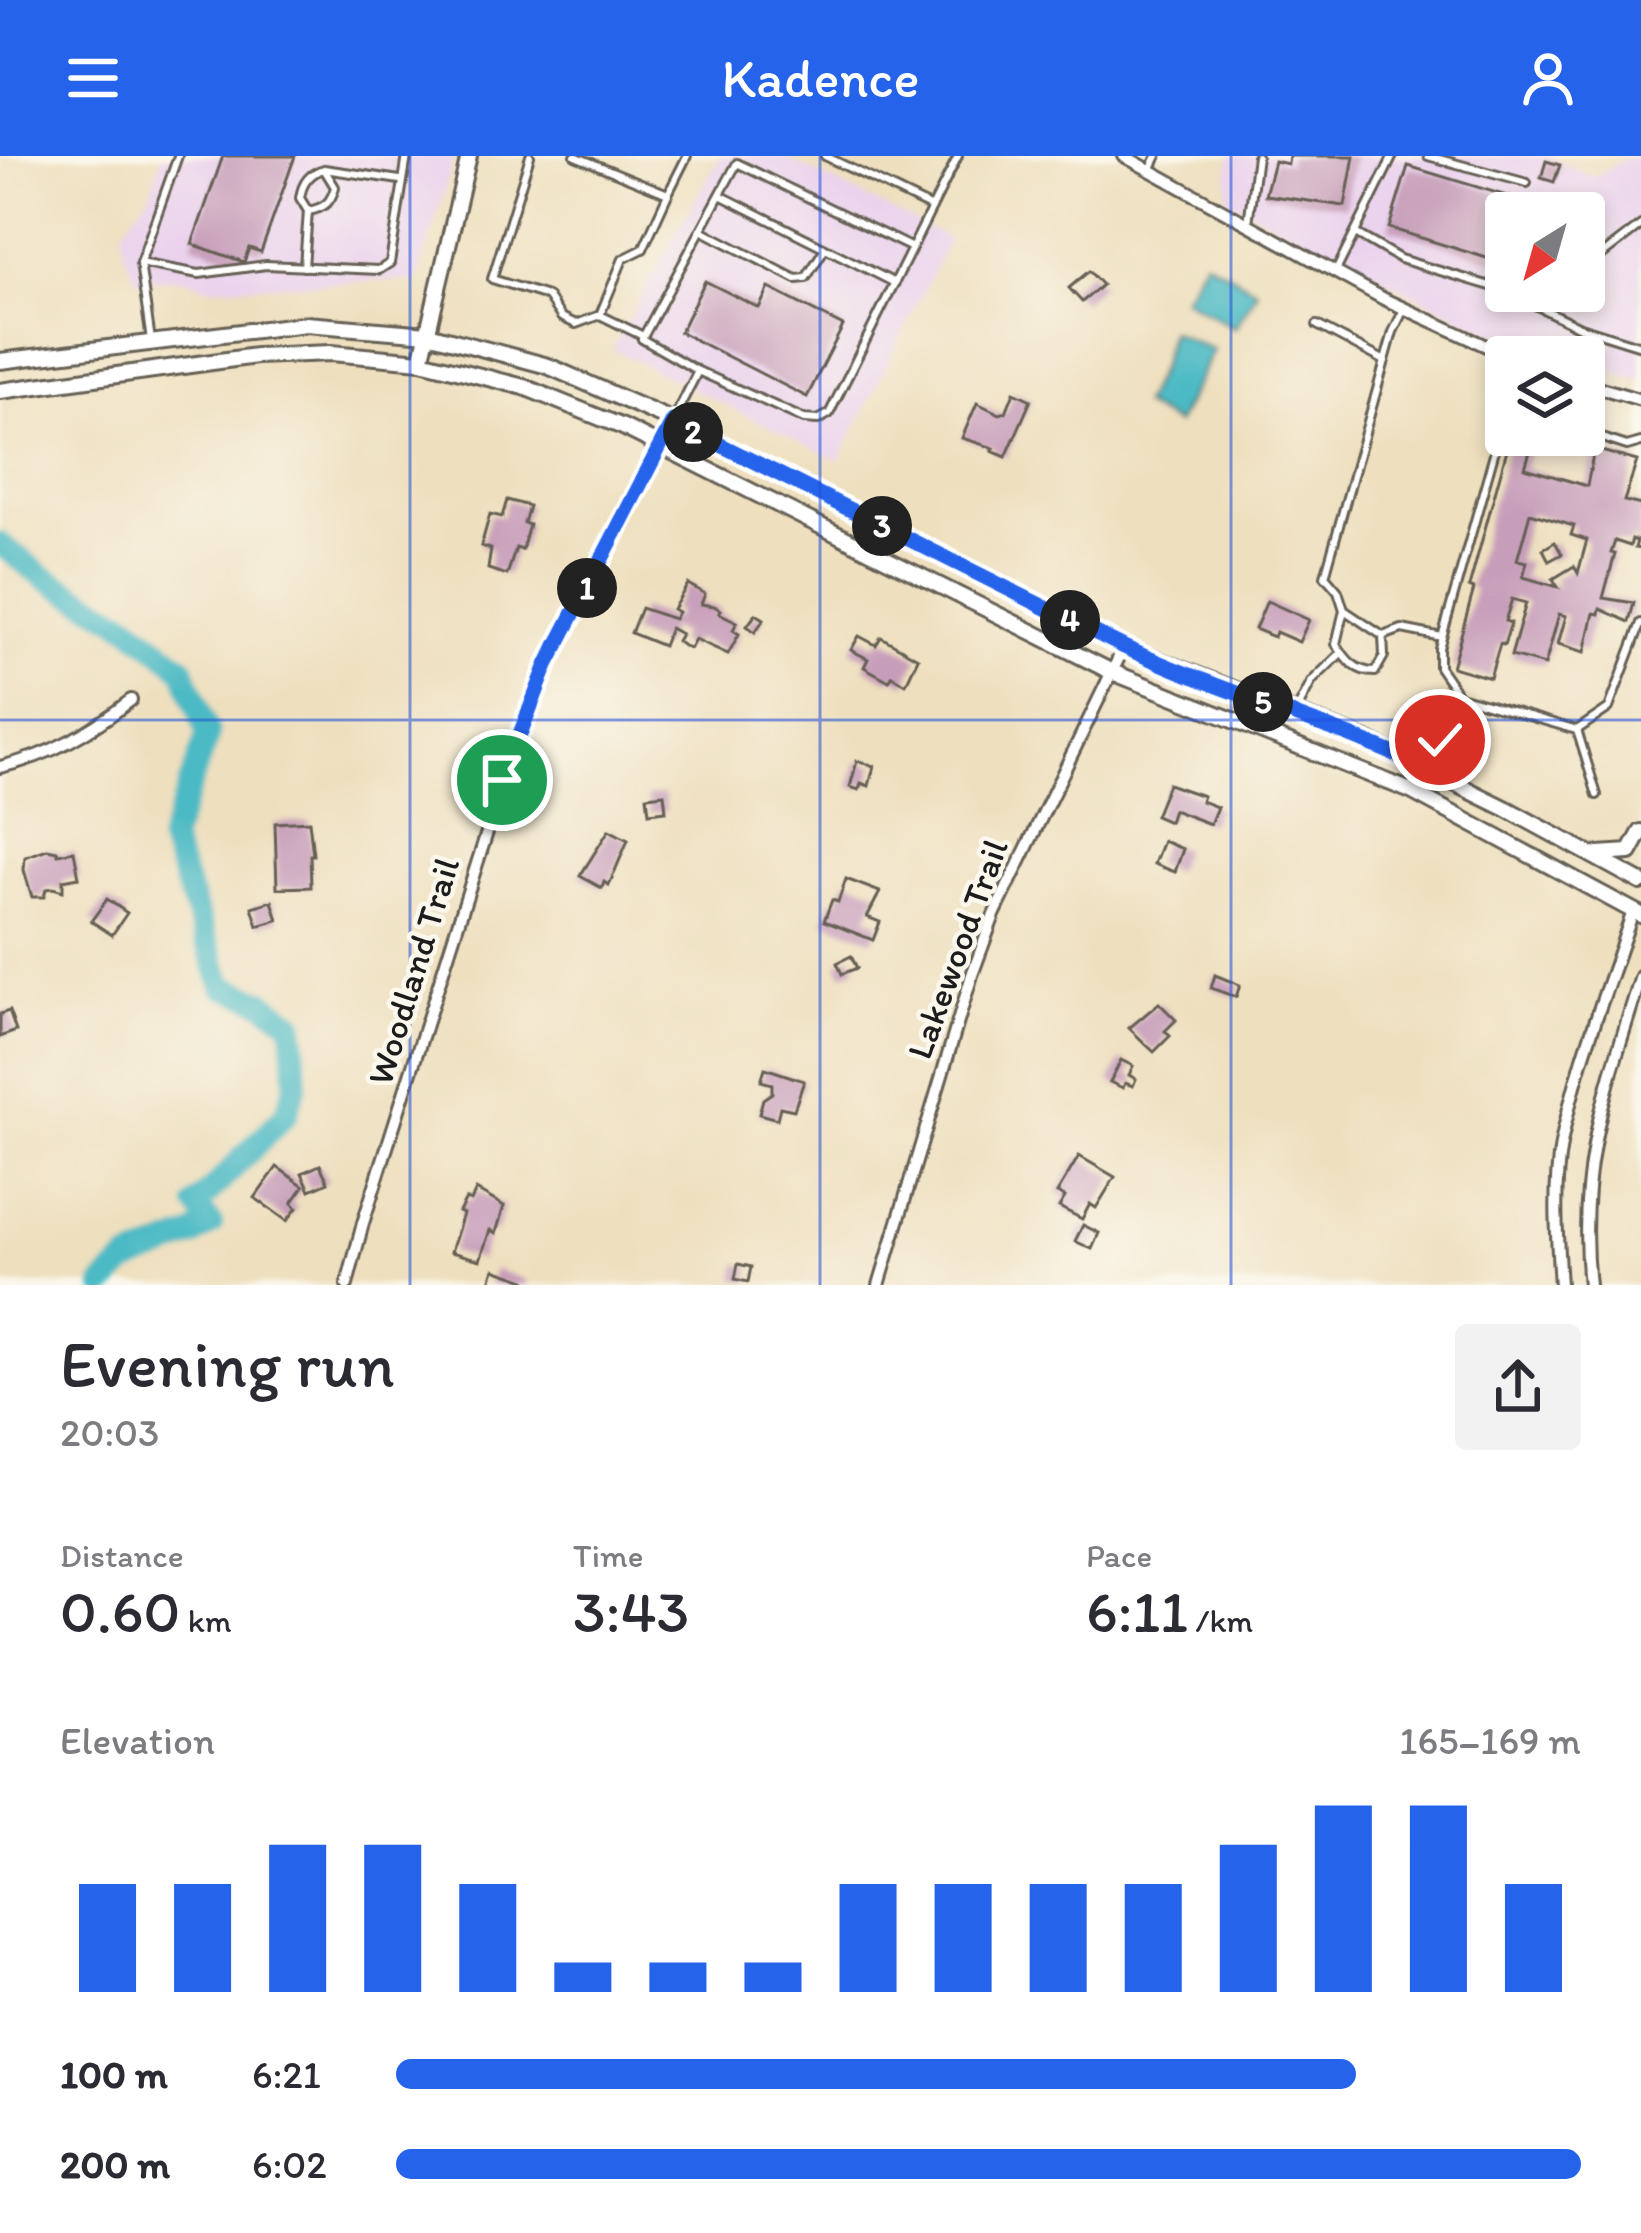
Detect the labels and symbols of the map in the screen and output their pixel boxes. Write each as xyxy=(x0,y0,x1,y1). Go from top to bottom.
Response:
north arrow xyxy=(1485,192,1605,312)
pin: 2 xyxy=(663,402,723,462)
pin: 3 xyxy=(852,496,912,556)
pin: 1 xyxy=(557,558,617,618)
pin: 4 xyxy=(1040,590,1100,650)
pin: 5 xyxy=(1233,672,1293,732)
pin xyxy=(1389,689,1491,791)
pin xyxy=(451,729,553,831)
street label: Lakewood Trail xyxy=(897,833,1017,1065)
street label: Woodland Trail xyxy=(358,852,468,1090)

